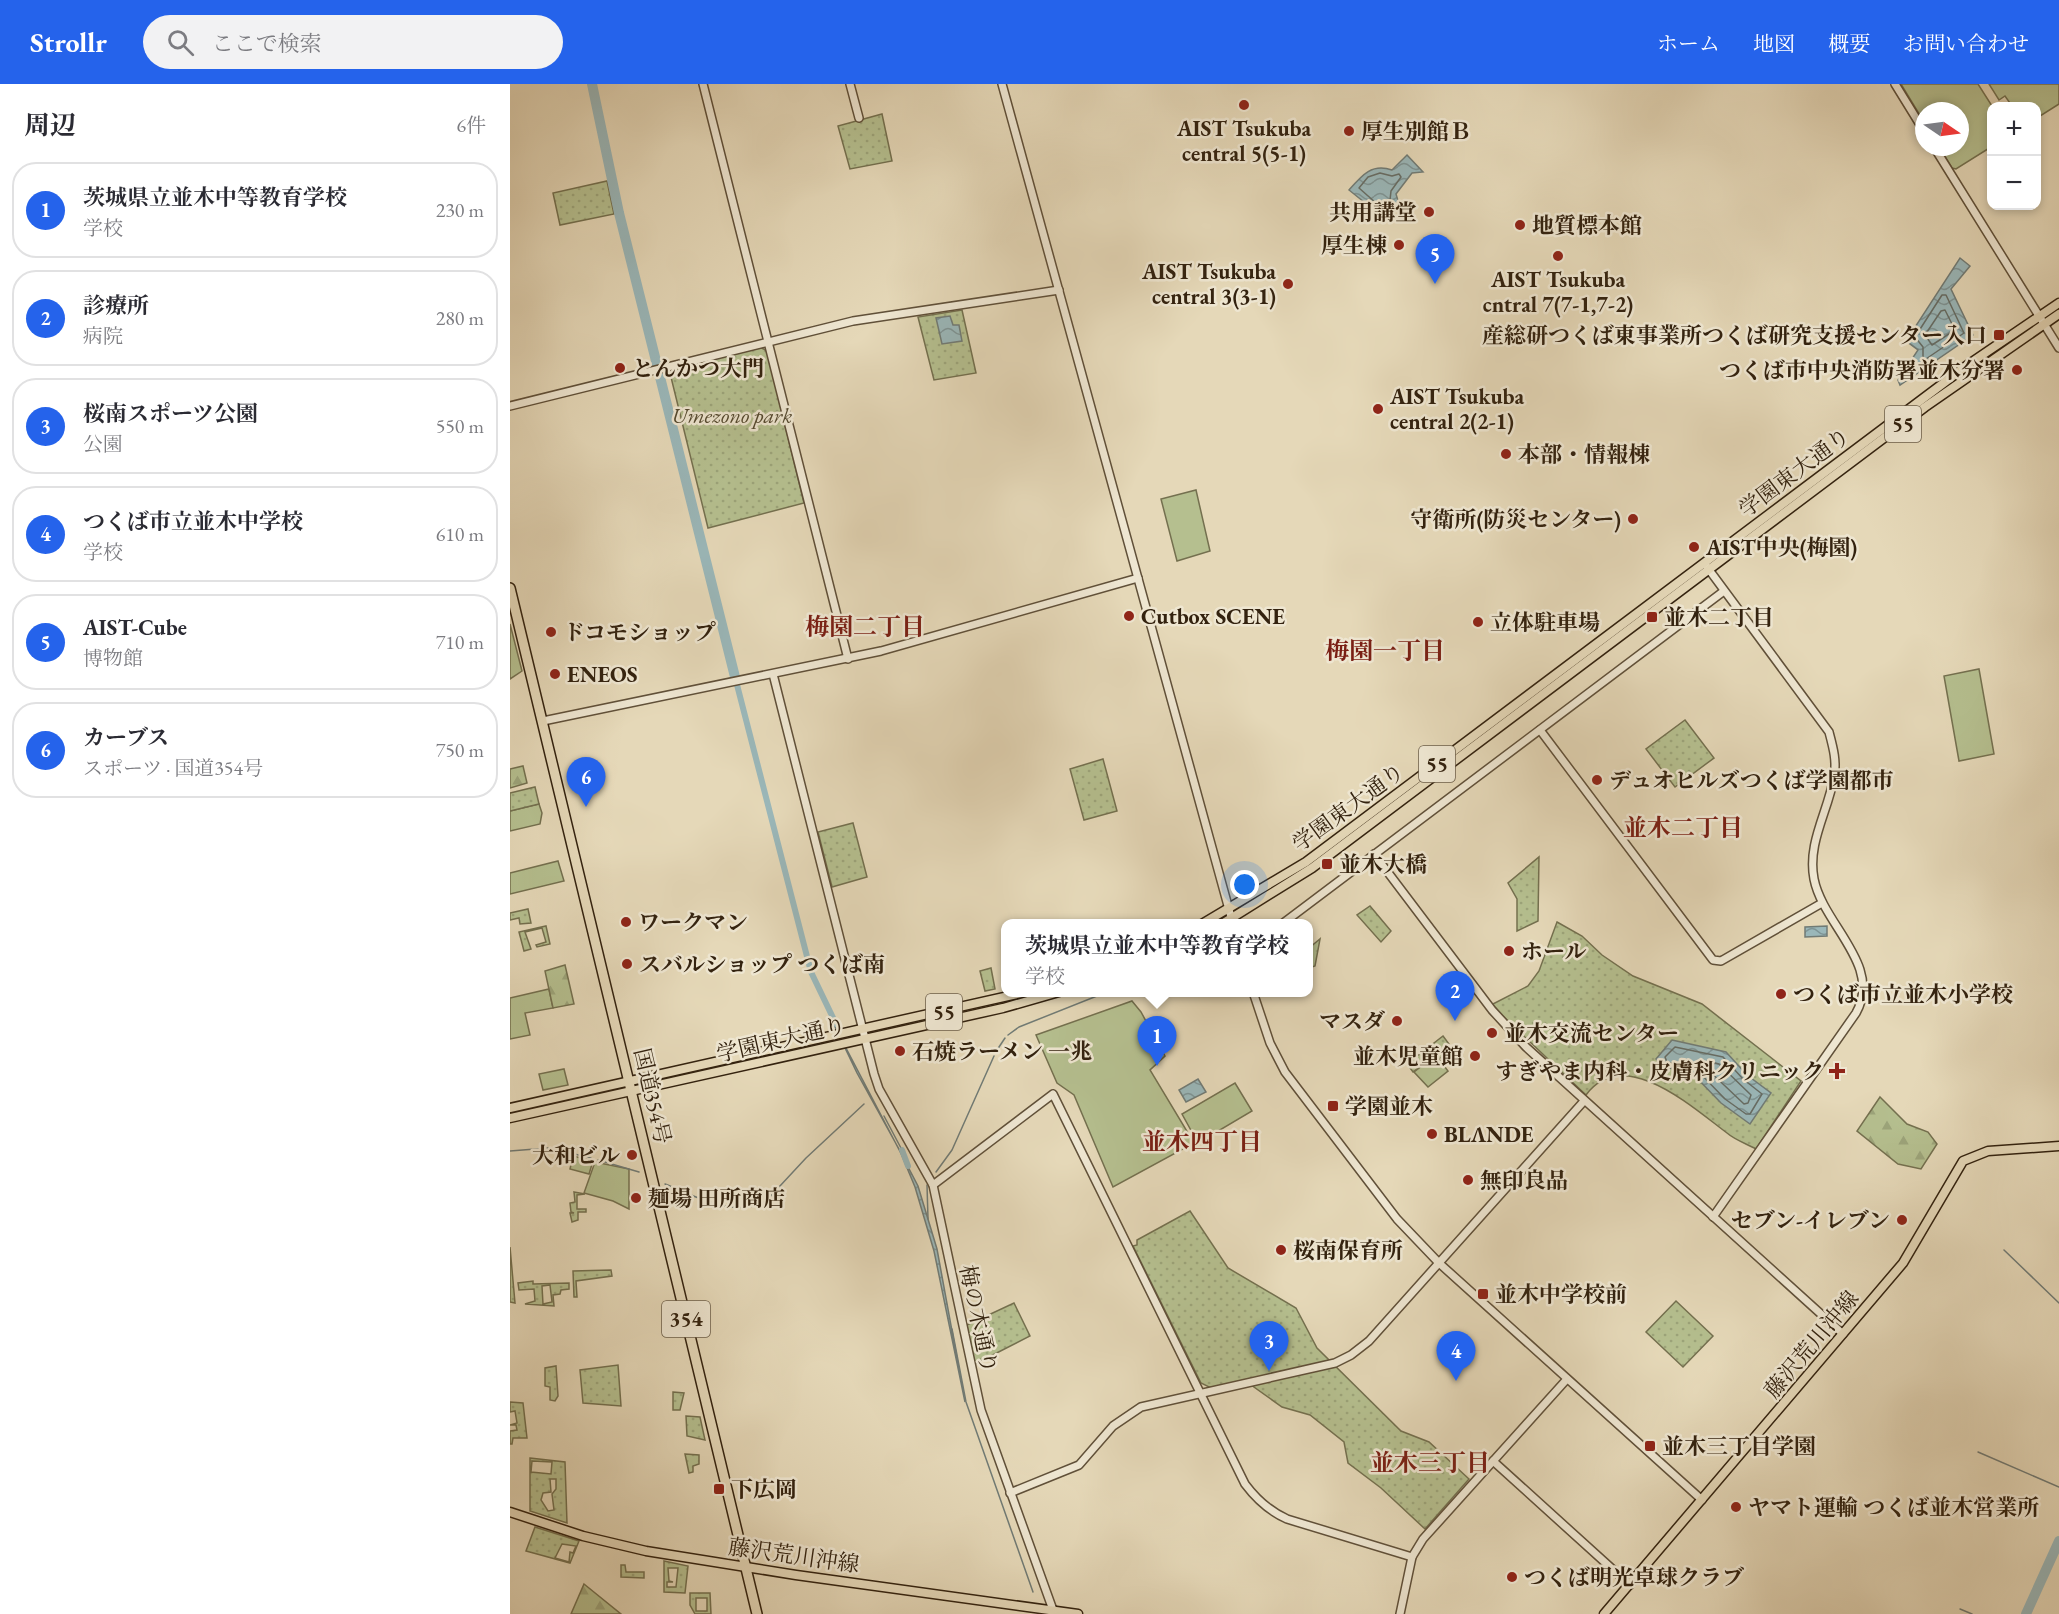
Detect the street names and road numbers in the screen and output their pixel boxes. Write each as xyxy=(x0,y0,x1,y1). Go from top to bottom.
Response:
road number: 55 xyxy=(1885,406,1921,442)
street label: 学園東大通り xyxy=(1733,421,1856,524)
road number: 55 xyxy=(1419,746,1455,782)
street label: 学園東大通り xyxy=(1286,757,1410,858)
road number: 55 xyxy=(926,994,962,1030)
street label: 学園東大通り xyxy=(714,1011,849,1068)
street label: 国道354号 xyxy=(627,1045,678,1147)
street label: 梅の木通り xyxy=(953,1262,1004,1376)
street label: 藤沢荒川沖線 xyxy=(1758,1284,1865,1404)
road number: 354 xyxy=(662,1301,710,1337)
street label: 藤沢荒川沖線 xyxy=(727,1532,861,1579)

